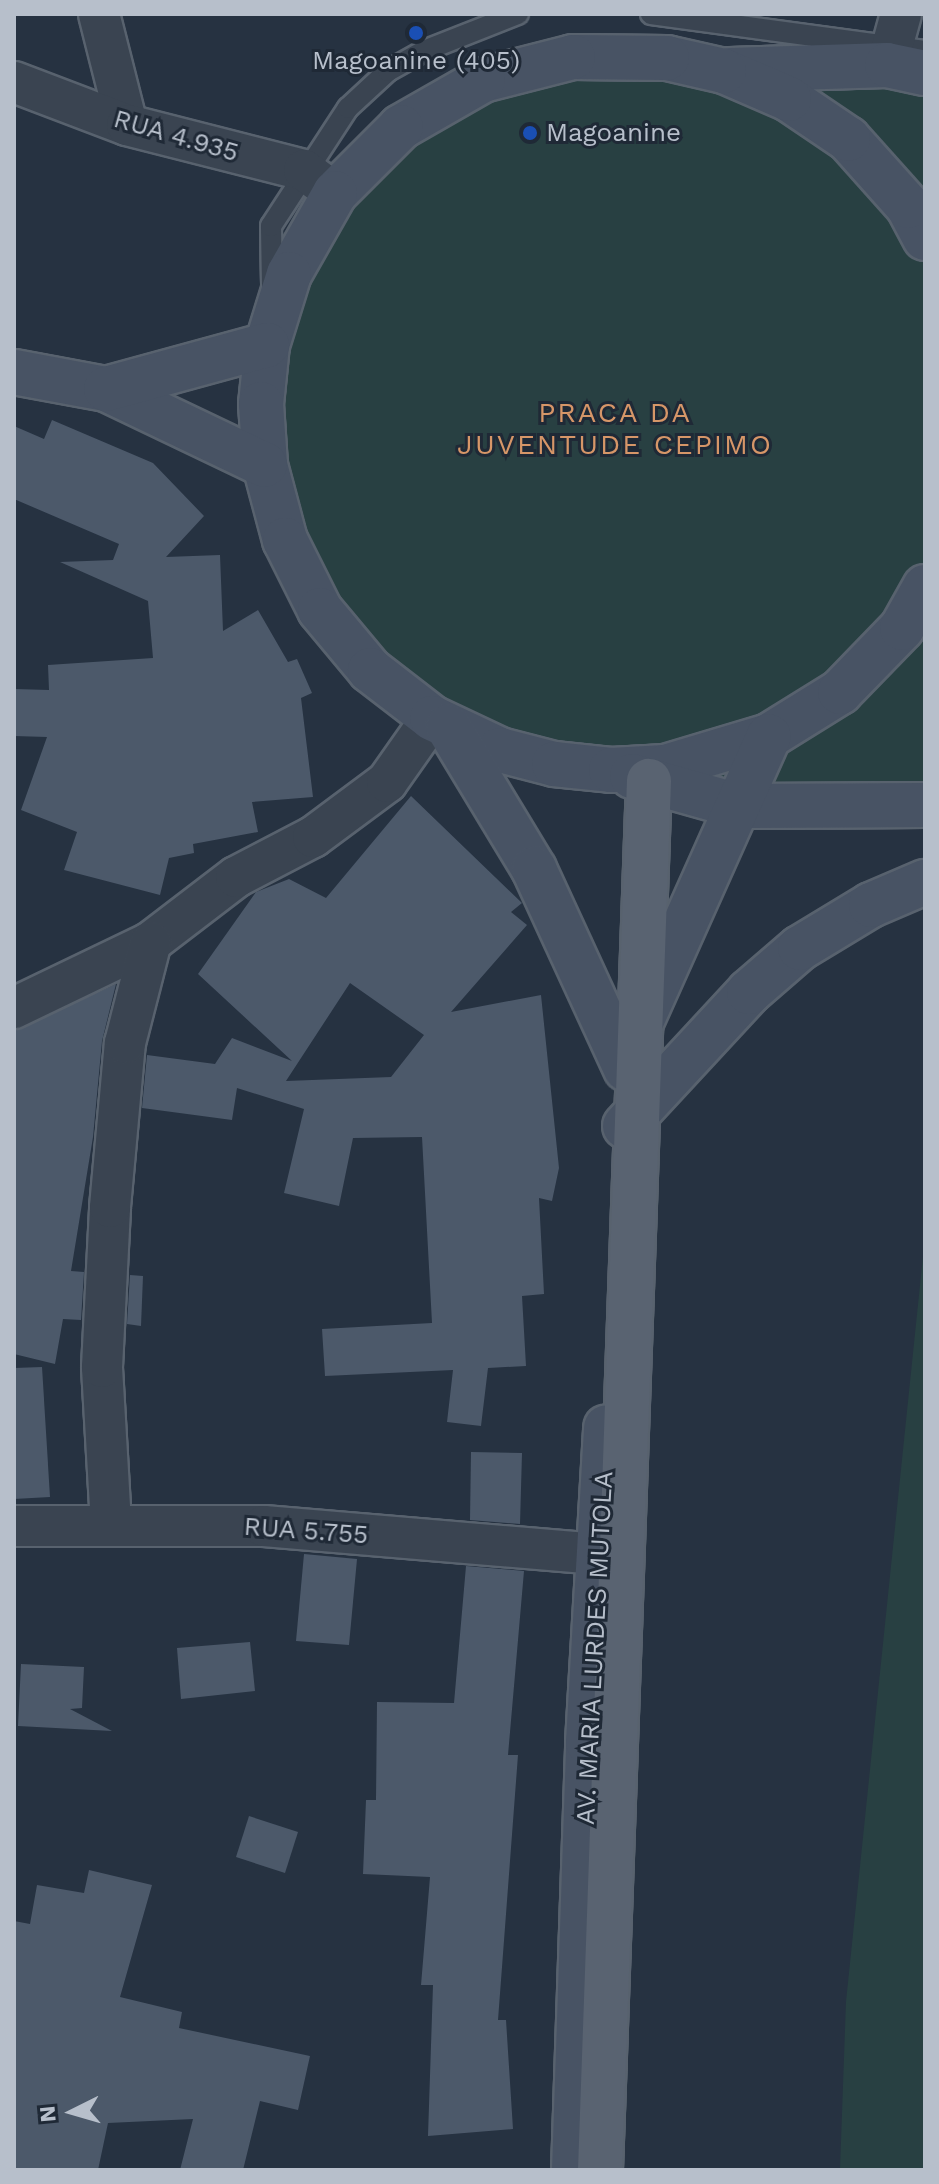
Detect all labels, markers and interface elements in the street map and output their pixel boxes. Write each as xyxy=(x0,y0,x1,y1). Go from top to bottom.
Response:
marker: Magoanine (405) xyxy=(407,24,425,42)
place label: Magoanine (405) xyxy=(312,45,520,77)
street label: RUA 4.935 xyxy=(109,103,243,169)
place label: Magoanine xyxy=(546,117,681,149)
marker: Magoanine xyxy=(521,124,539,142)
district label: PRACA DA JUVENTUDE CEPIMO xyxy=(457,396,773,462)
street label: AV. MARIA LURDES MUTOLA xyxy=(570,1470,620,1826)
street label: RUA 5.755 xyxy=(242,1511,370,1551)
north arrow xyxy=(32,2072,112,2152)
text: N xyxy=(34,2105,61,2123)

